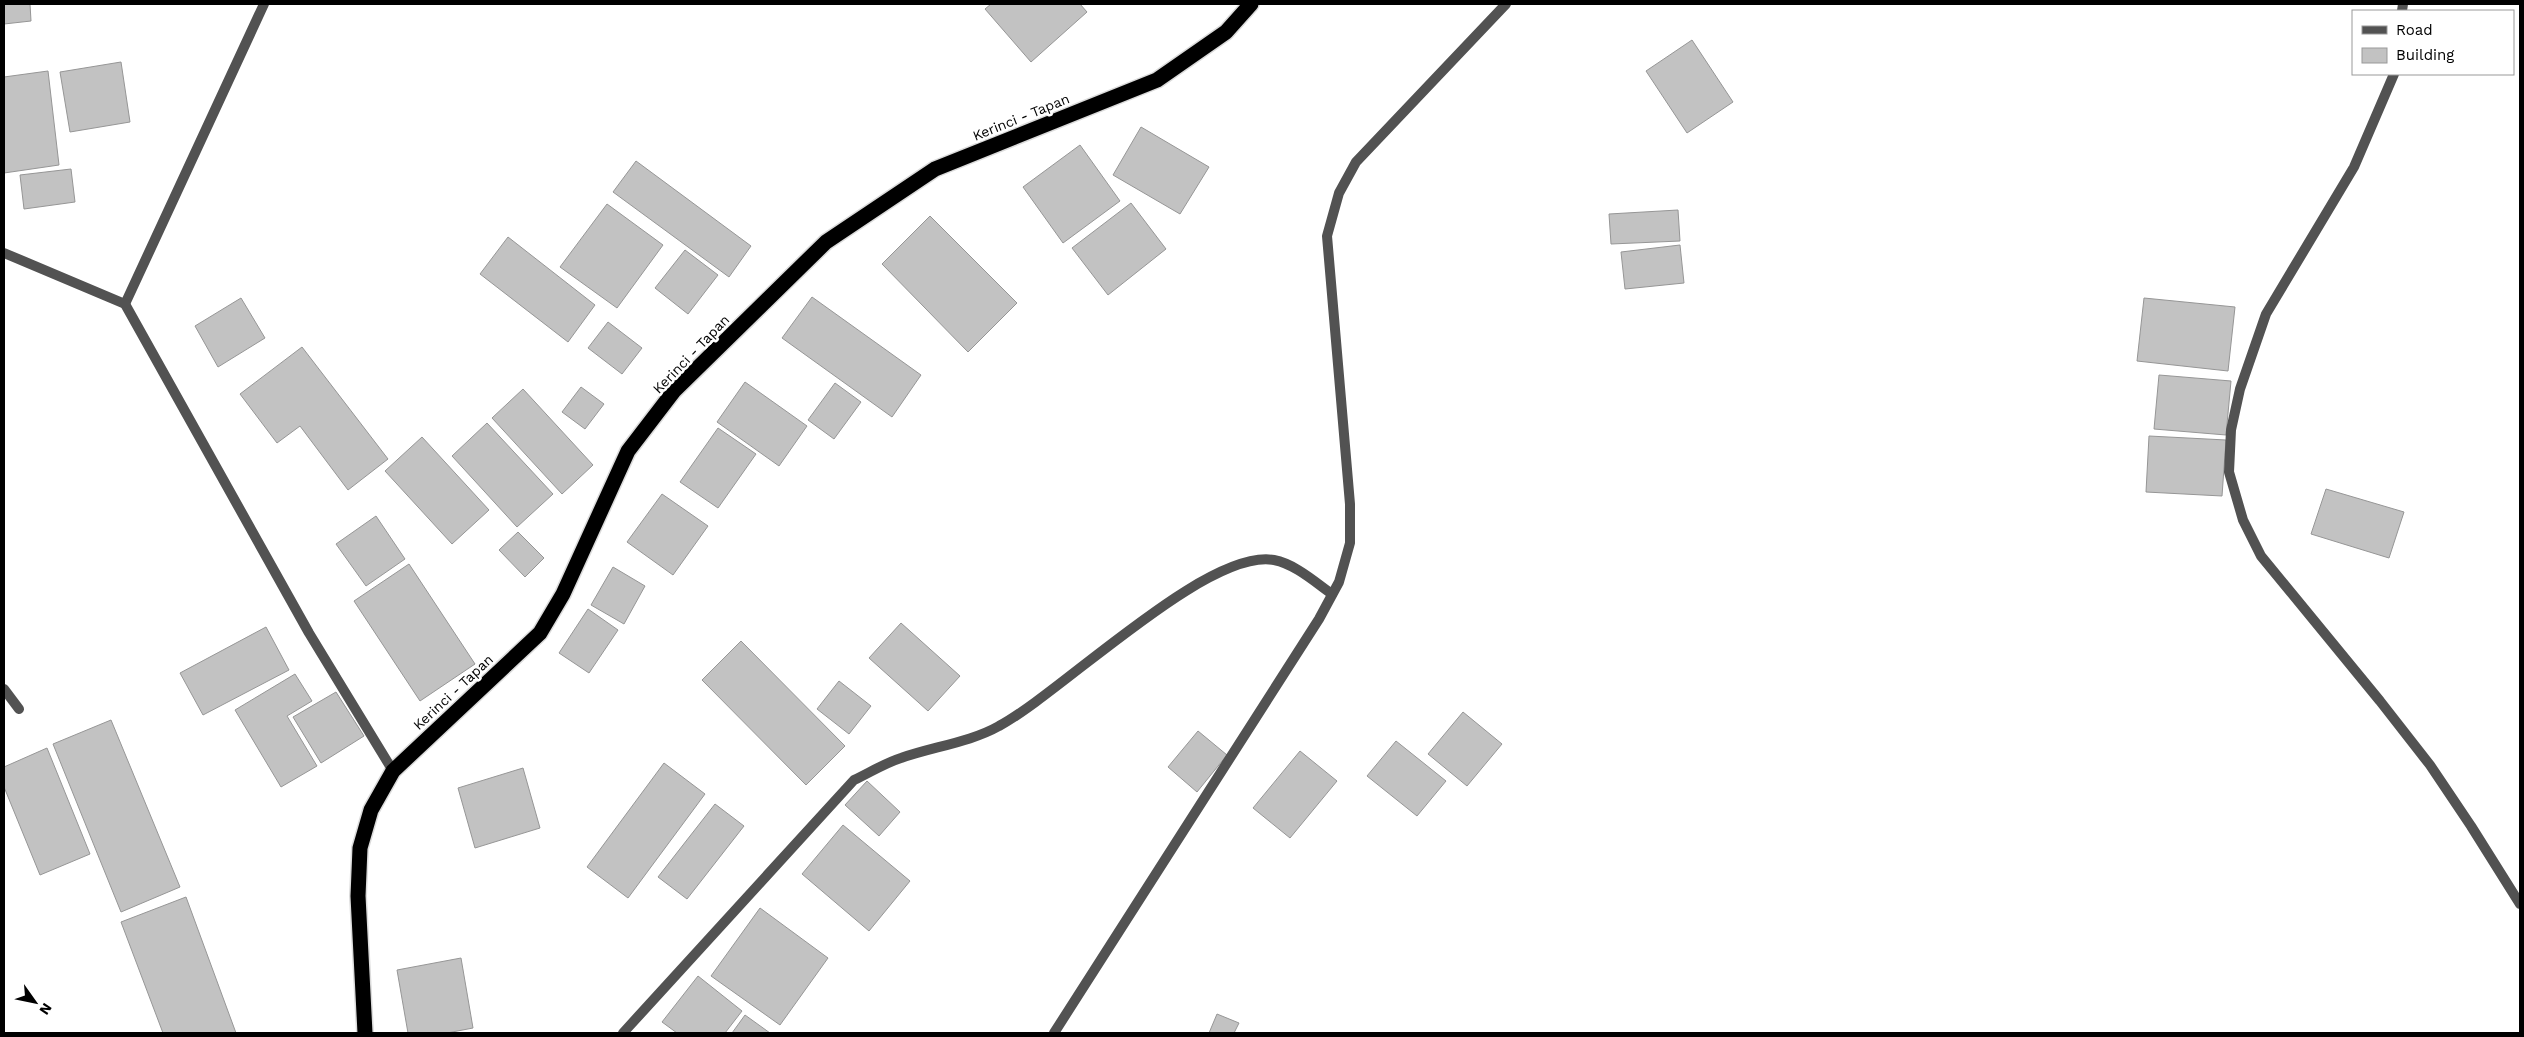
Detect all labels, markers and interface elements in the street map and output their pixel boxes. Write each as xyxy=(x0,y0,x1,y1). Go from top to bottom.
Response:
legend xyxy=(2352,10,2514,75)
text: Road xyxy=(2396,21,2433,39)
text: Building xyxy=(2396,46,2454,64)
street label: Kerinci - Tapan xyxy=(970,90,1072,144)
street label: Kerinci - Tapan xyxy=(649,311,733,397)
street label: Kerinci - Tapan xyxy=(410,651,496,733)
north arrow xyxy=(10,977,60,1027)
text: N xyxy=(36,1000,55,1018)

